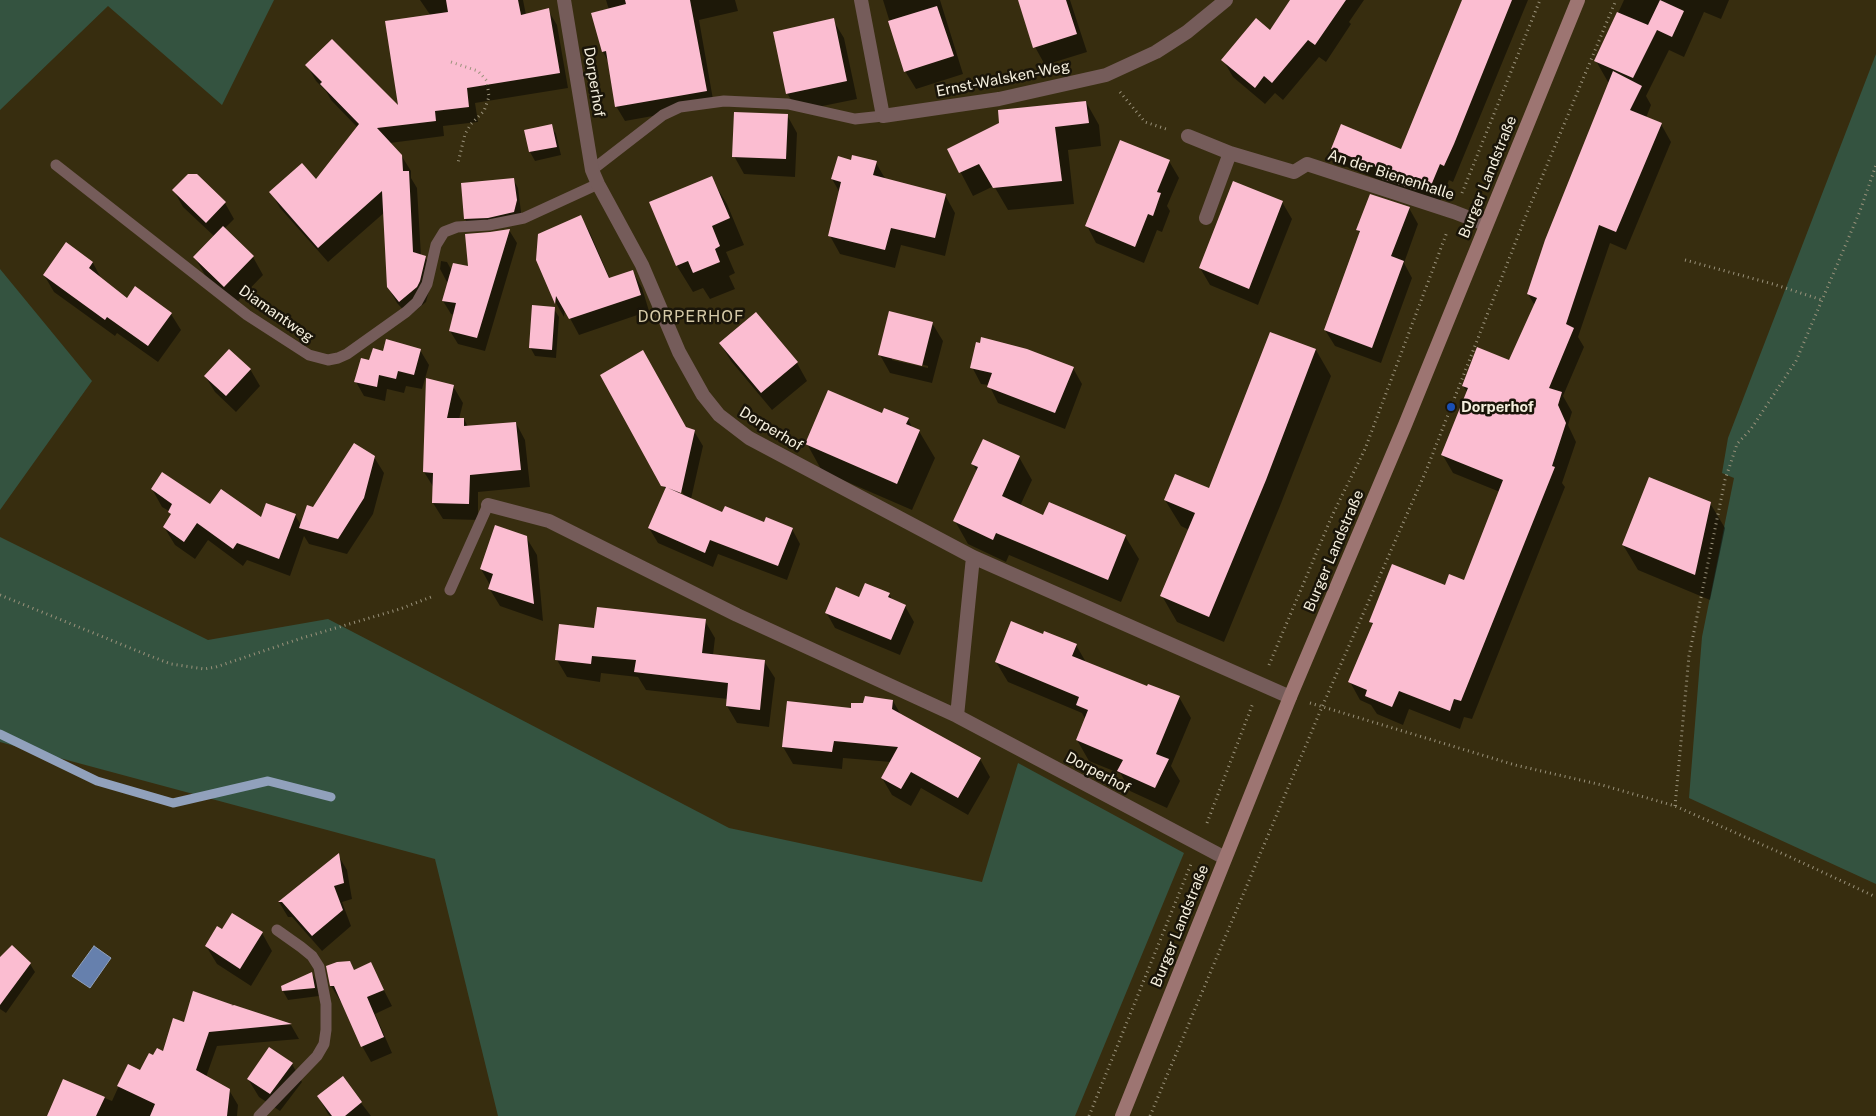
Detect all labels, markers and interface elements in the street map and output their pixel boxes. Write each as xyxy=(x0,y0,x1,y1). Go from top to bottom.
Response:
street label: Dorperhof xyxy=(580,46,608,118)
street label: Ernst-Walsken-Weg xyxy=(935,57,1071,101)
street label: Burger Landstraße xyxy=(1455,113,1521,241)
street label: An der Bienenhalle xyxy=(1326,146,1456,204)
street label: Diamantweg xyxy=(235,282,317,346)
district label: DORPERHOF xyxy=(636,307,746,327)
place label: Dorperhof xyxy=(1461,398,1534,416)
marker: Dorperhof xyxy=(1445,401,1457,413)
street label: Dorperhof xyxy=(736,403,806,455)
street label: Burger Landstraße xyxy=(1300,487,1368,615)
street label: Dorperhof xyxy=(1063,748,1133,798)
street label: Burger Landstraße xyxy=(1147,862,1213,990)

